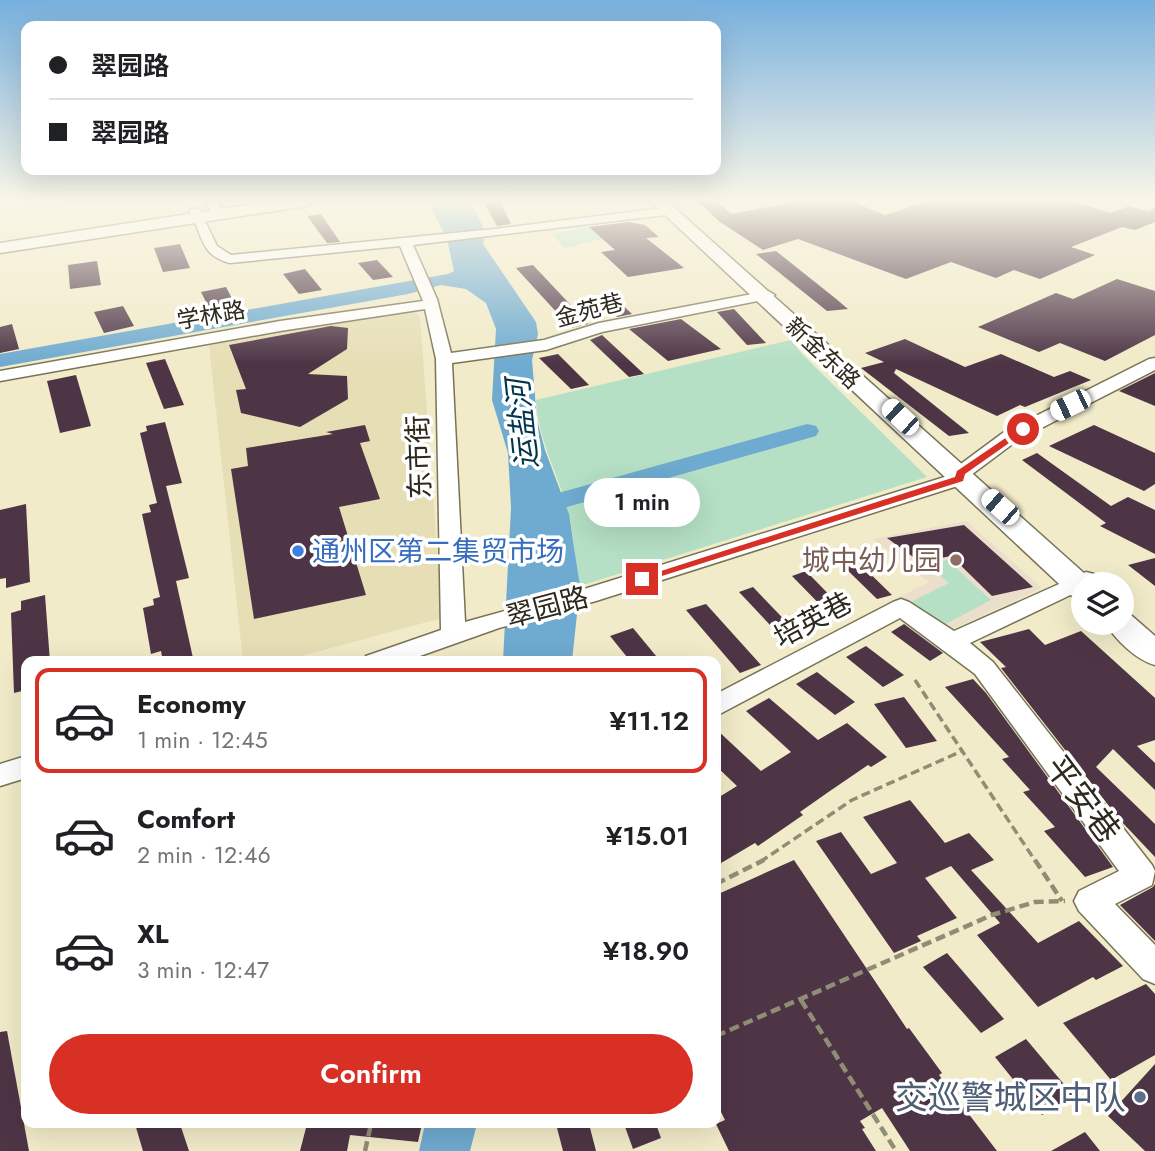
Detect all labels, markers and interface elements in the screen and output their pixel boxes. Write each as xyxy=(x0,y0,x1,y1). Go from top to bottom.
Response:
text: 翠园路 xyxy=(91,47,169,85)
text: 翠园路 xyxy=(91,114,169,152)
street label: 金苑巷 xyxy=(551,285,627,335)
street label: 学林路 xyxy=(174,292,248,338)
street label: 新金东路 xyxy=(778,309,868,397)
water label: 运盐河 xyxy=(495,372,548,471)
car xyxy=(1047,386,1094,424)
car xyxy=(878,395,923,439)
route start xyxy=(1007,413,1039,445)
street label: 东市街 xyxy=(397,414,441,500)
callout: 1 min xyxy=(584,477,700,526)
text: 1 min xyxy=(614,485,670,519)
car xyxy=(978,485,1023,529)
place label: 通州区第二集贸市场 xyxy=(312,531,564,572)
place label: 城中幼儿园 xyxy=(802,540,942,581)
marker: 通州区第二集贸市场 xyxy=(290,543,306,559)
marker: 城中幼儿园 xyxy=(948,552,964,568)
route end xyxy=(626,563,658,595)
map controls xyxy=(1071,572,1134,635)
button: layers xyxy=(1071,572,1134,635)
street label: 翠园路 xyxy=(501,576,593,638)
street label: 培英巷 xyxy=(766,582,860,658)
text: Economy xyxy=(137,685,246,723)
icon: car xyxy=(53,689,116,752)
text: ¥11.12 xyxy=(609,702,689,740)
text: 1 min · 12:45 xyxy=(137,723,268,757)
street label: 平安巷 xyxy=(1034,745,1132,853)
text: Comfort xyxy=(137,800,235,838)
icon: car xyxy=(53,804,116,867)
text: ¥15.01 xyxy=(606,817,689,855)
text: 2 min · 12:46 xyxy=(137,838,271,872)
text: XL xyxy=(137,915,169,953)
icon: car xyxy=(53,919,116,982)
text: ¥18.90 xyxy=(603,932,689,970)
text: 3 min · 12:47 xyxy=(137,953,269,987)
button: Confirm xyxy=(49,1034,693,1114)
place label: 交巡警城区中队 xyxy=(895,1074,1126,1121)
marker: 交巡警城区中队 xyxy=(1132,1089,1148,1105)

